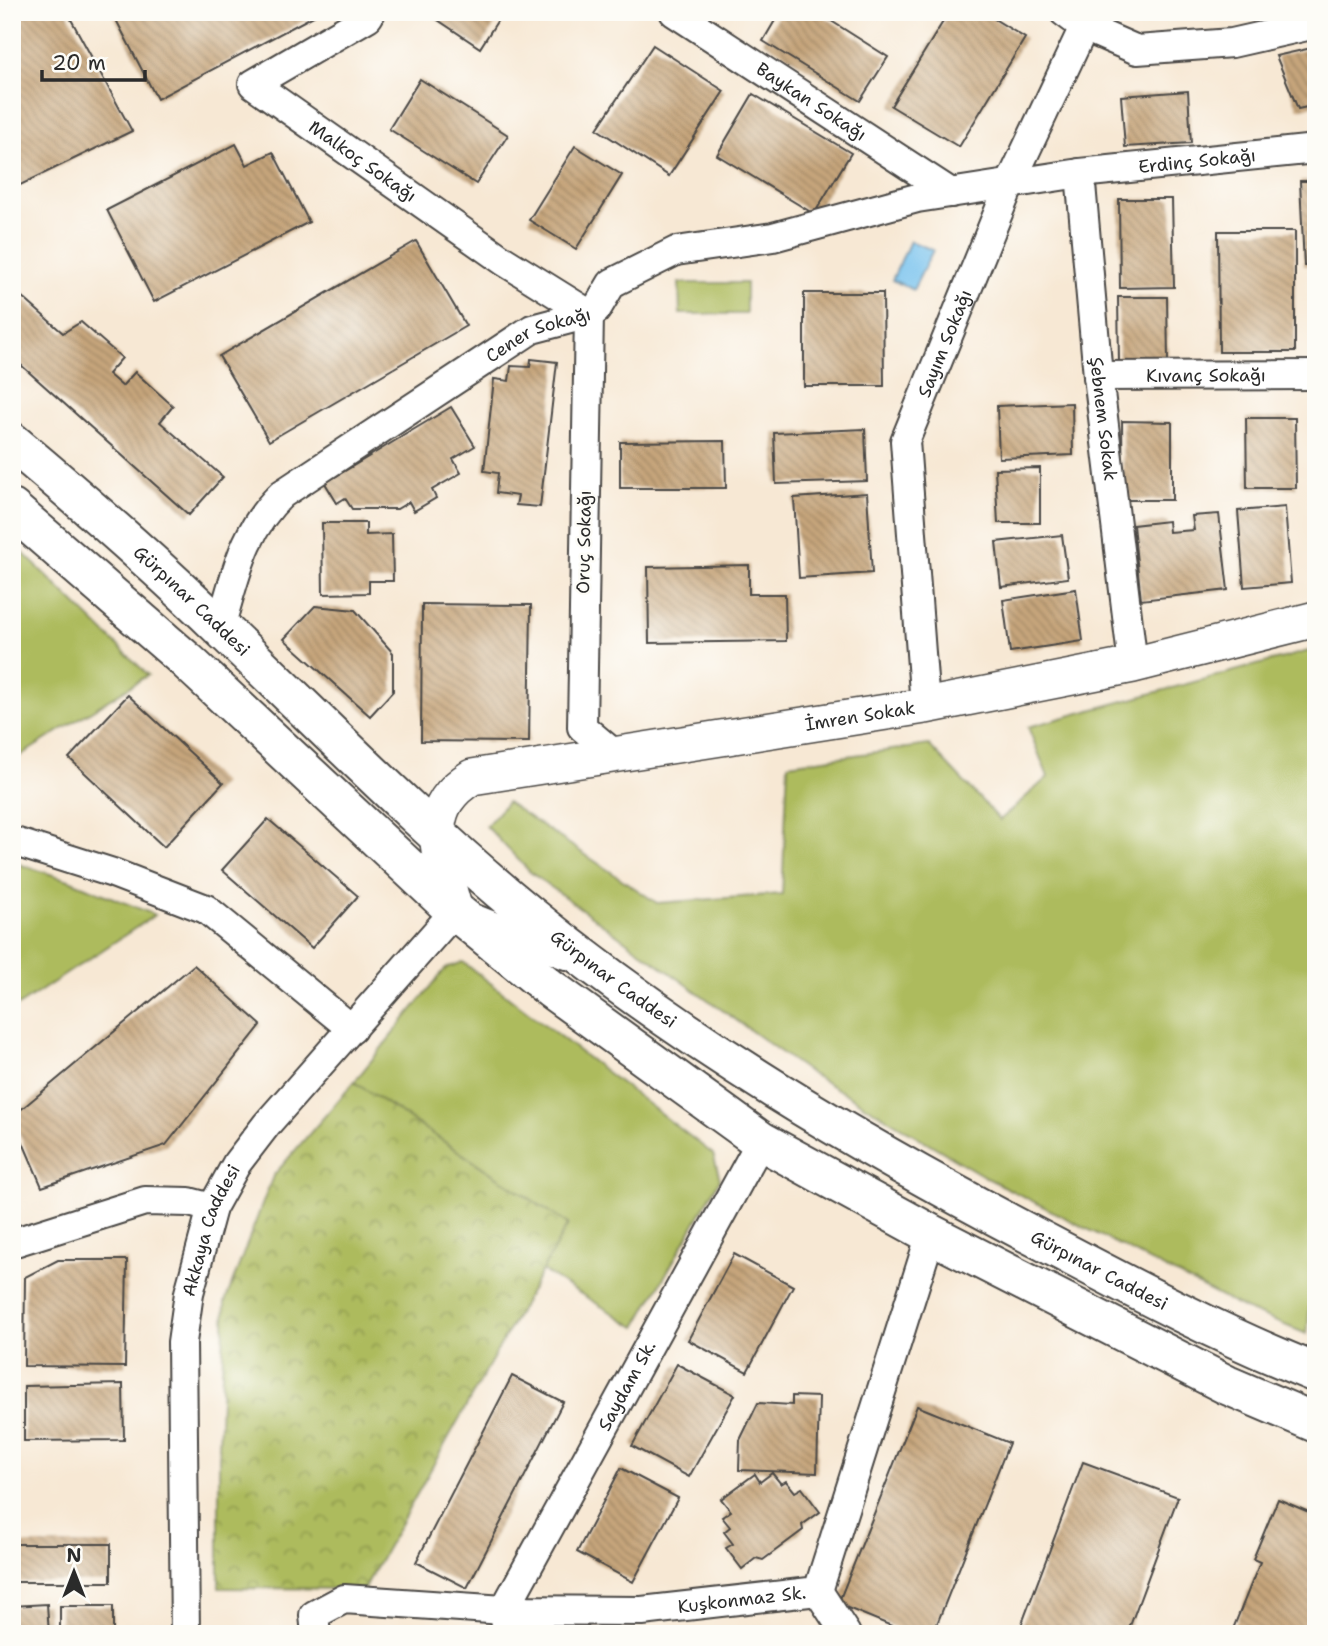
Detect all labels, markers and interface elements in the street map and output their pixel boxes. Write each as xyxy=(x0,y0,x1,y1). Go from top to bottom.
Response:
scale bar xyxy=(42,38,145,82)
text: 20 m xyxy=(52,49,106,77)
street label: Baykan Sokağı xyxy=(752,57,871,146)
street label: Malkoç Sokağı xyxy=(304,115,421,208)
street label: Erdinç Sokağı xyxy=(1137,143,1257,179)
street label: Sayım Sokağı xyxy=(912,286,978,401)
street label: Cener Sokağı xyxy=(481,302,593,368)
street label: Şebnem Sokak xyxy=(1084,356,1123,482)
street label: Kıvanç Sokağı xyxy=(1146,363,1266,388)
street label: Oruç Sokağı xyxy=(571,490,597,594)
street label: Gürpınar Caddesi xyxy=(128,540,255,662)
street label: İmren Sokak xyxy=(803,696,917,737)
street label: Gürpınar Caddesi xyxy=(545,924,681,1034)
street label: Akkaya Caddesi xyxy=(177,1160,246,1299)
street label: Gürpınar Caddesi xyxy=(1026,1225,1172,1316)
street label: Saydam Sk. xyxy=(592,1336,661,1435)
north arrow xyxy=(38,1538,108,1608)
text: N xyxy=(66,1543,82,1568)
street label: Kuşkonmaz Sk. xyxy=(676,1580,807,1619)

